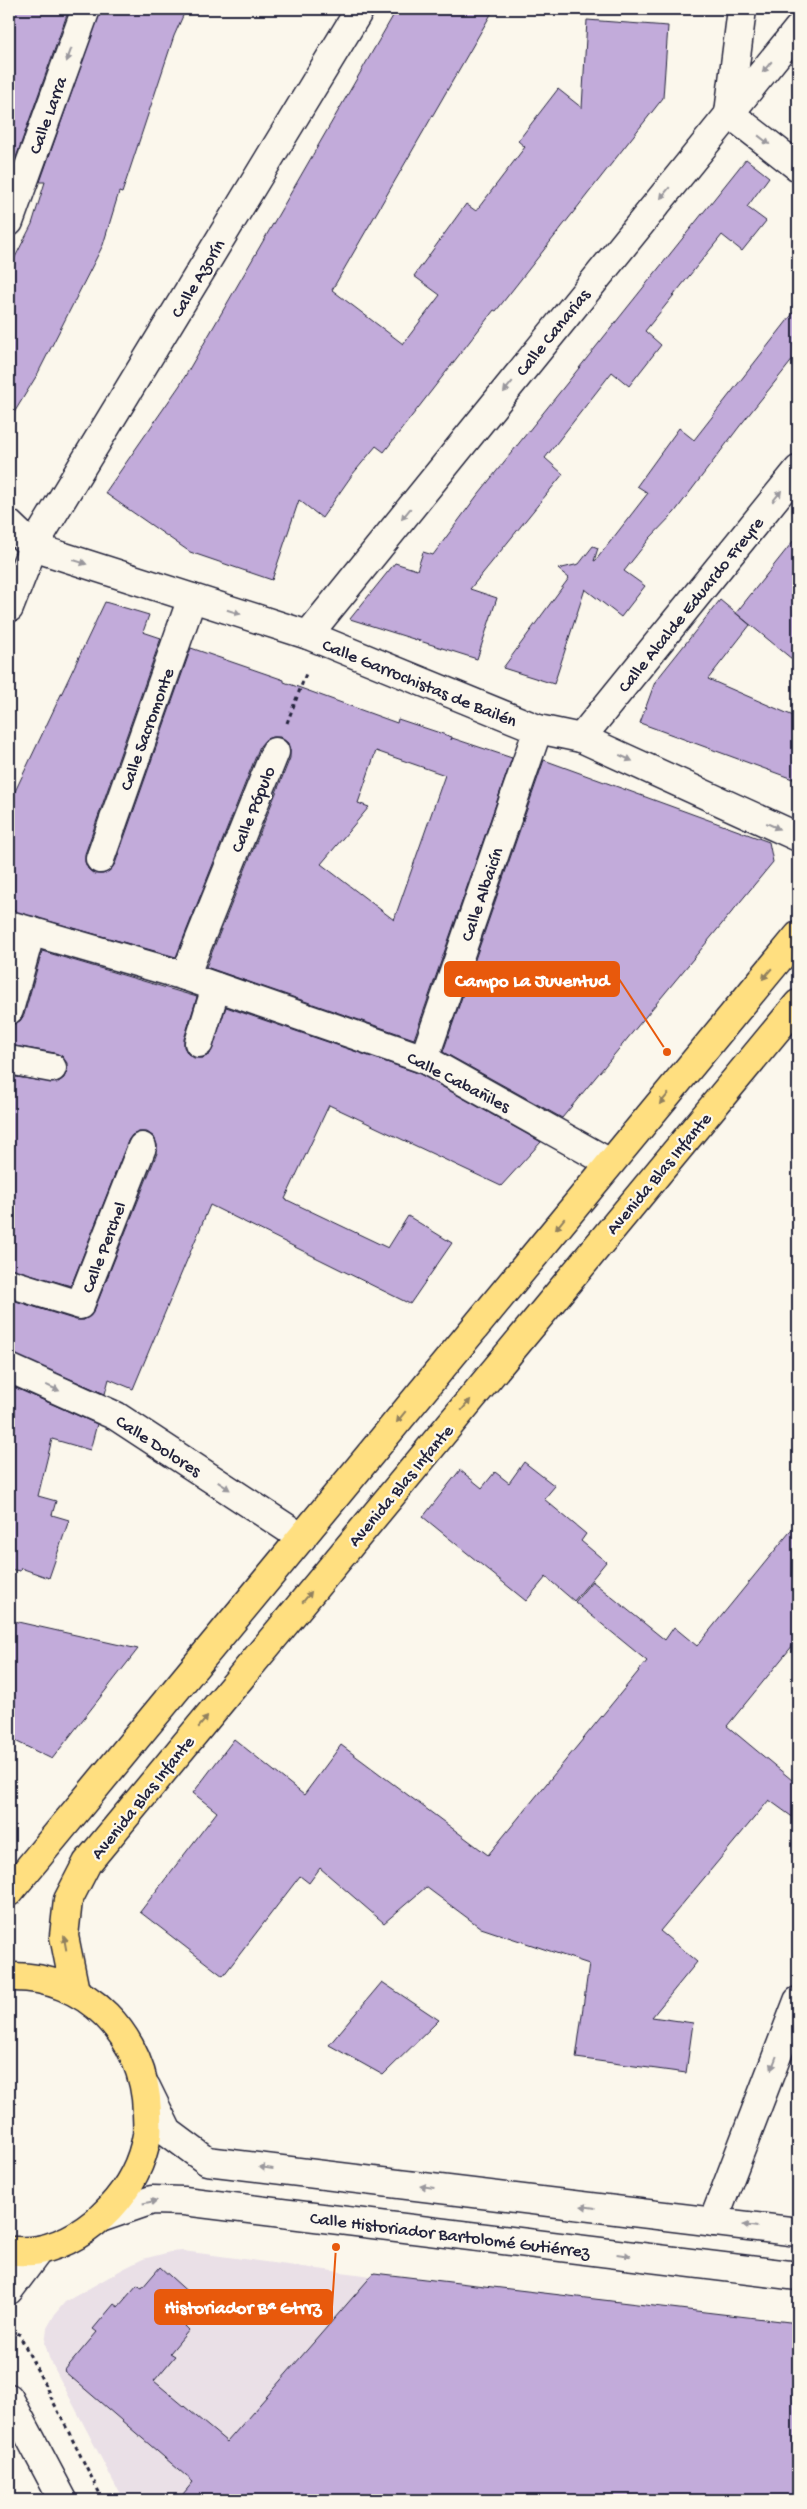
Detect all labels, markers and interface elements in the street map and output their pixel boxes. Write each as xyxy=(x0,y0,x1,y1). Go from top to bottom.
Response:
one-way arrow xyxy=(65,47,72,62)
one-way arrow xyxy=(762,60,773,73)
street label: Calle Larra xyxy=(26,73,73,157)
one-way arrow xyxy=(757,134,770,145)
one-way arrow xyxy=(659,186,670,199)
street label: Calle Azorín xyxy=(167,236,231,322)
street label: Calle Canarias xyxy=(512,285,596,382)
one-way arrow xyxy=(502,380,513,393)
one-way arrow xyxy=(772,490,783,503)
one-way arrow xyxy=(400,507,411,520)
street label: Calle Alcalde Eduardo Freyre xyxy=(615,513,770,698)
one-way arrow xyxy=(72,558,87,566)
one-way arrow xyxy=(227,608,242,616)
street label: Calle Garrochistas de Bailén xyxy=(319,636,520,733)
street label: Calle Sacromonte xyxy=(116,665,180,794)
one-way arrow xyxy=(619,754,633,762)
street label: Calle Pópulo xyxy=(228,764,281,856)
one-way arrow xyxy=(766,822,780,830)
street label: Calle Albaicín xyxy=(458,845,509,944)
callout: Campo La Juventud xyxy=(445,962,619,996)
one-way arrow xyxy=(762,967,773,980)
text: Campo La Juventud xyxy=(454,971,611,994)
street label: Calle Cabañiles xyxy=(403,1048,514,1119)
one-way arrow xyxy=(658,1092,669,1105)
street label: Avenida Blas Infante xyxy=(603,1109,717,1240)
street label: Calle Perchel xyxy=(78,1199,132,1296)
one-way arrow xyxy=(555,1218,566,1231)
one-way arrow xyxy=(46,1384,60,1392)
one-way arrow xyxy=(461,1398,472,1411)
one-way arrow xyxy=(396,1410,407,1423)
street label: Calle Dolores xyxy=(111,1412,206,1483)
street label: Avenida Blas Infante xyxy=(345,1421,459,1552)
one-way arrow xyxy=(217,1482,230,1491)
one-way arrow xyxy=(301,1591,312,1604)
one-way arrow xyxy=(198,1716,209,1729)
street label: Avenida Blas Infante xyxy=(88,1732,201,1865)
one-way arrow xyxy=(61,1935,69,1951)
one-way arrow xyxy=(770,2056,778,2071)
one-way arrow xyxy=(258,2164,274,2172)
one-way arrow xyxy=(419,2183,435,2191)
one-way arrow xyxy=(142,2198,158,2206)
one-way arrow xyxy=(580,2203,596,2211)
street label: Calle Historiador Bartolomé Gutiérrez xyxy=(309,2209,592,2264)
one-way arrow xyxy=(742,2222,758,2230)
one-way arrow xyxy=(616,2251,632,2259)
callout: Historiador Bª Gtrrz xyxy=(155,2290,332,2324)
text: Historiador Bª Gtrrz xyxy=(164,2298,323,2321)

